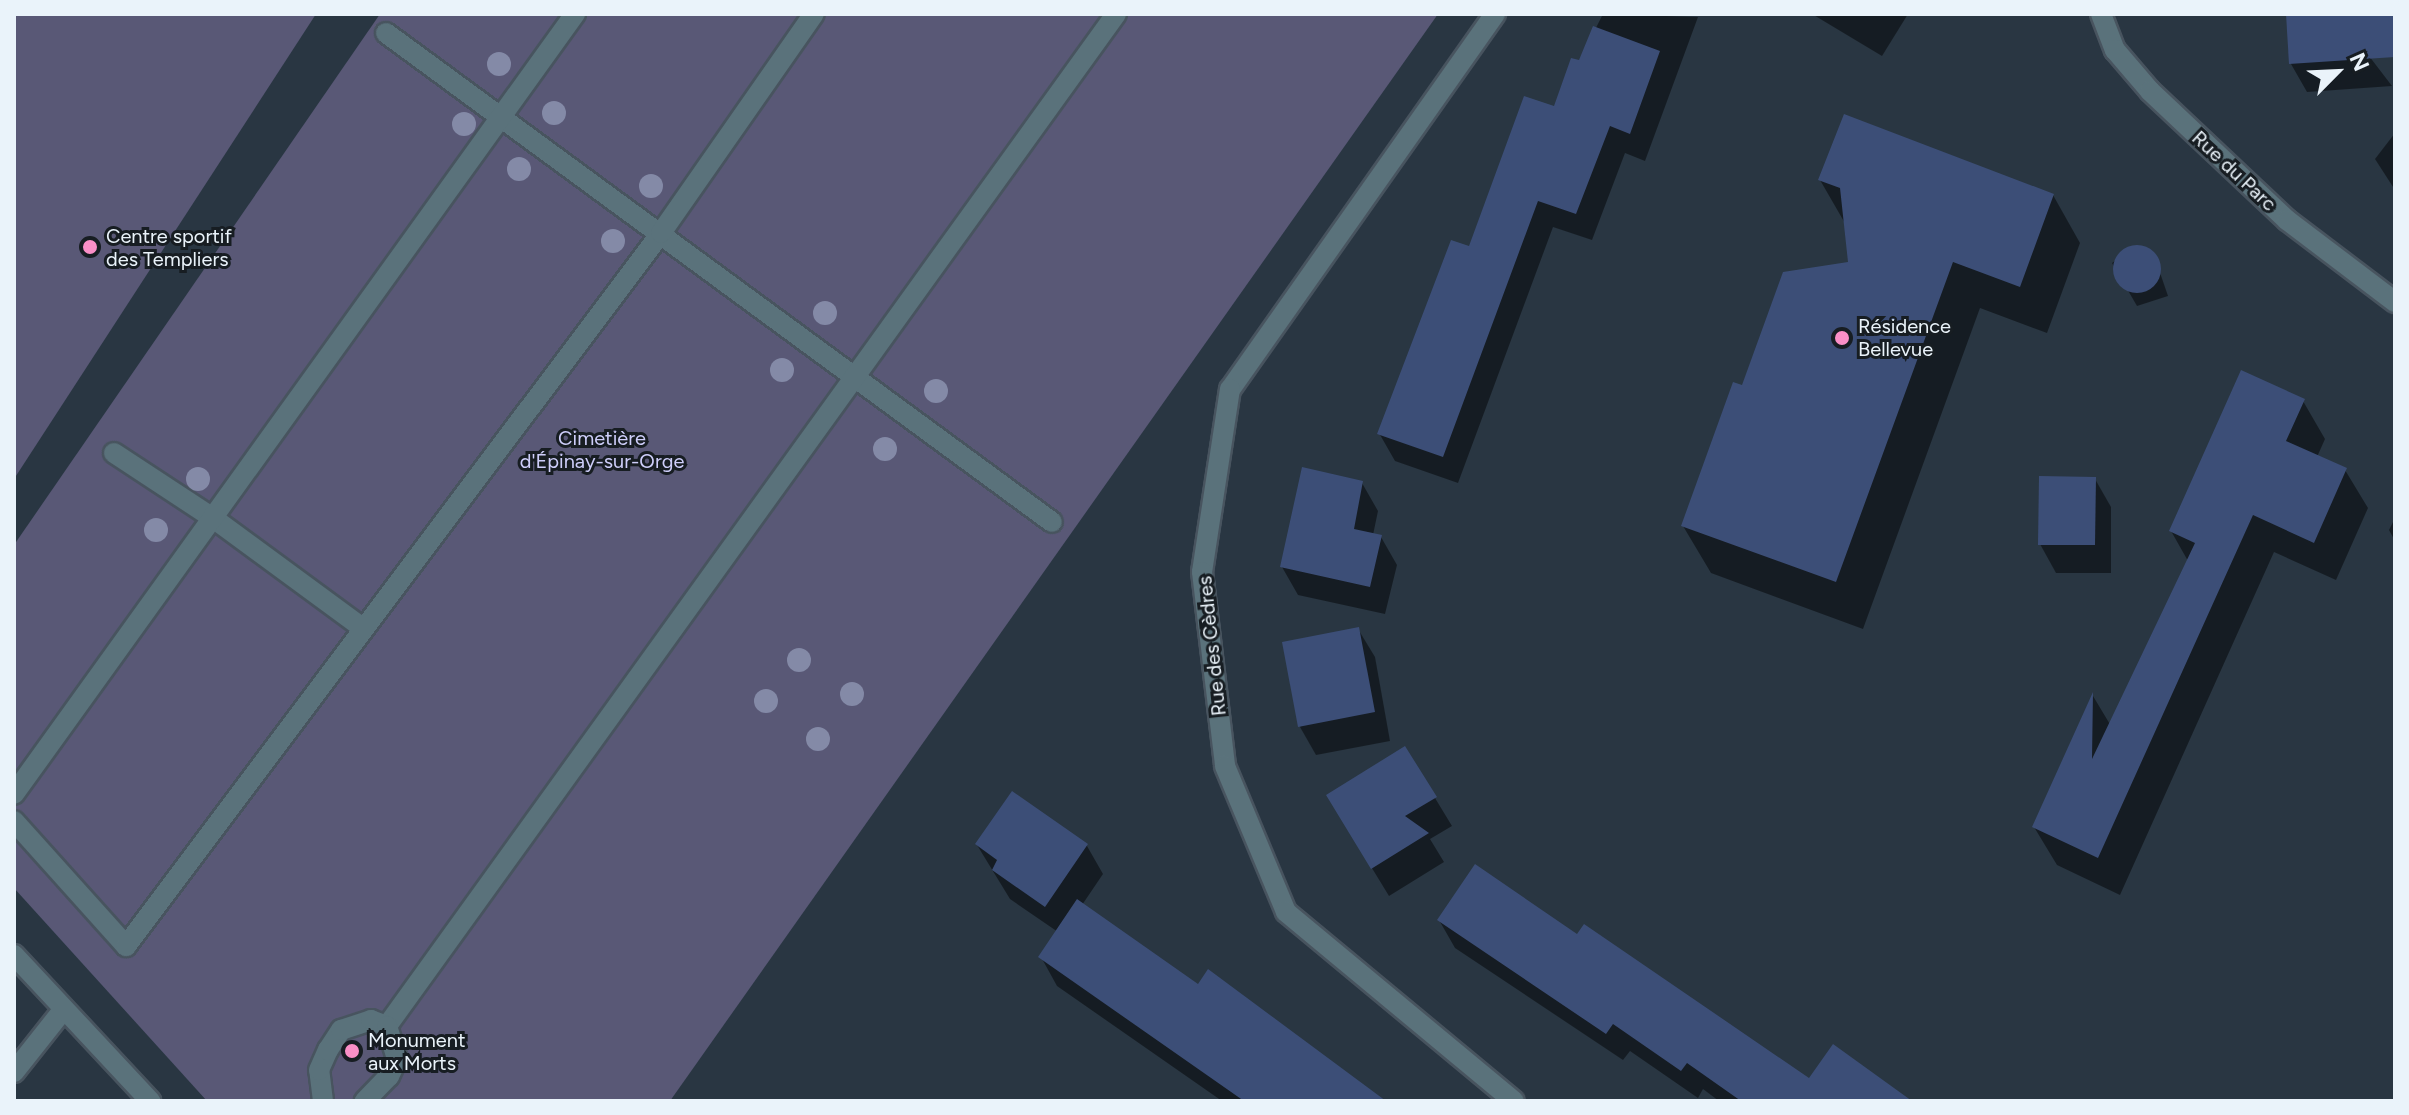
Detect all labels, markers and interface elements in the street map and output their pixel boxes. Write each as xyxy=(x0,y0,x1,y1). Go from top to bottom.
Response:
north arrow xyxy=(2297,32,2377,112)
text: N xyxy=(2344,49,2375,75)
street label: Rue du Parc xyxy=(2187,126,2281,216)
place label: Centre sportif des Templiers xyxy=(106,224,232,271)
marker: Centre sportif des Templiers xyxy=(81,238,99,256)
place label: Résidence Bellevue xyxy=(1858,314,1951,361)
marker: Résidence Bellevue xyxy=(1833,329,1851,347)
park label: Cimetière d'Épinay-sur-Orge xyxy=(520,427,684,474)
street label: Rue des Cèdres xyxy=(1193,575,1231,717)
place label: Monument aux Morts xyxy=(368,1028,465,1075)
marker: Monument aux Morts xyxy=(343,1042,361,1060)

